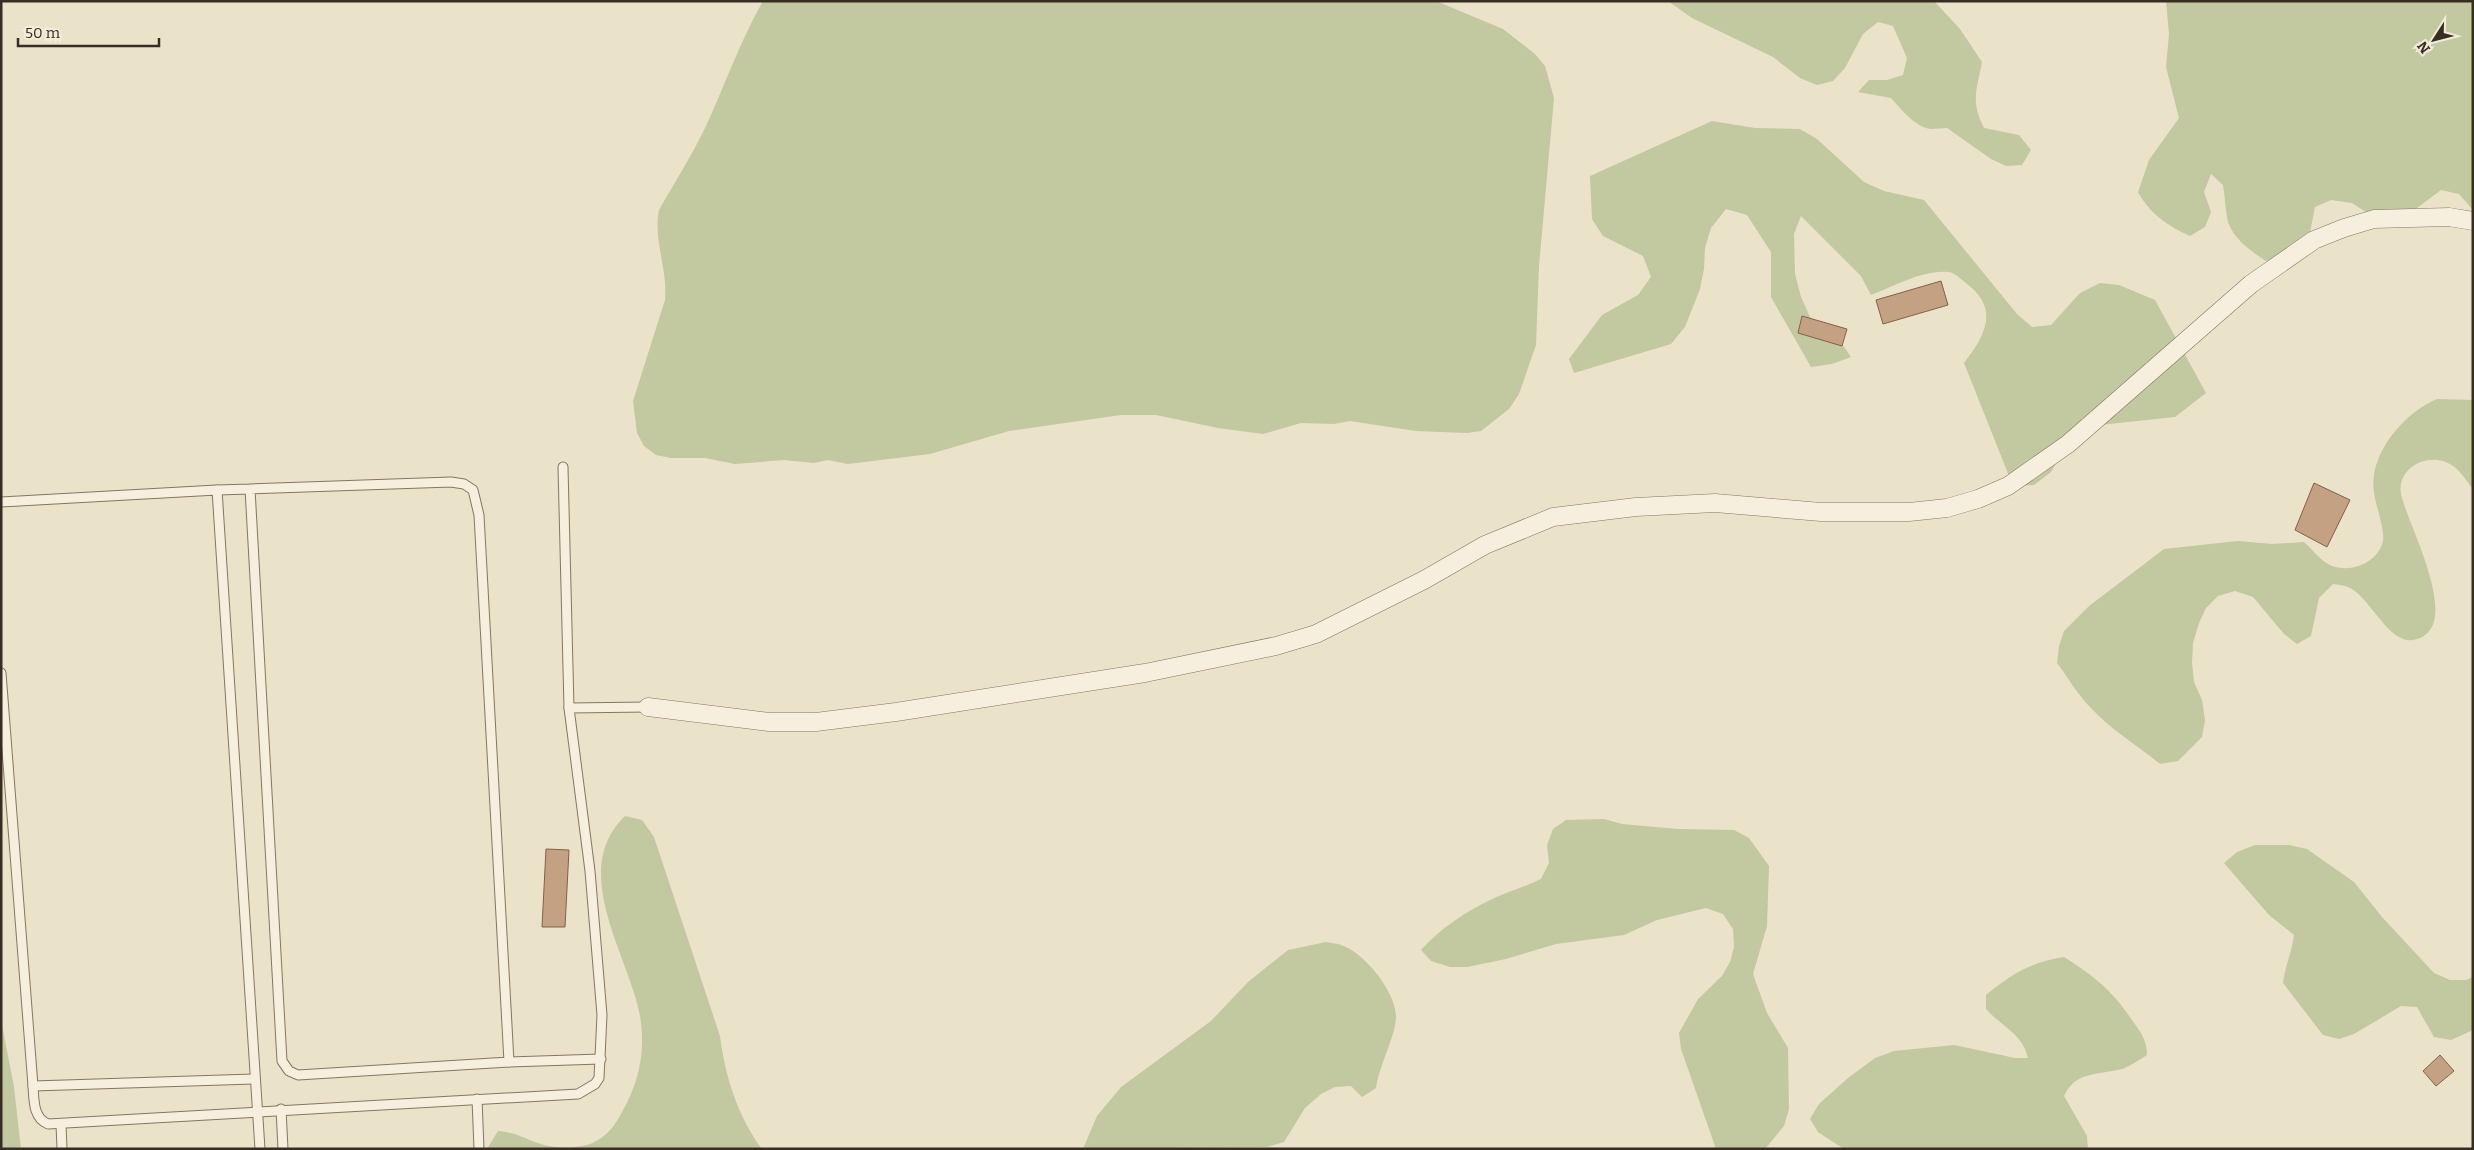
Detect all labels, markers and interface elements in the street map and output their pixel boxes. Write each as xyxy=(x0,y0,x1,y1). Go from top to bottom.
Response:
scale bar xyxy=(18,15,159,47)
north arrow xyxy=(2409,15,2459,65)
text: 50 m xyxy=(25,24,61,42)
text: N xyxy=(2414,38,2434,57)

